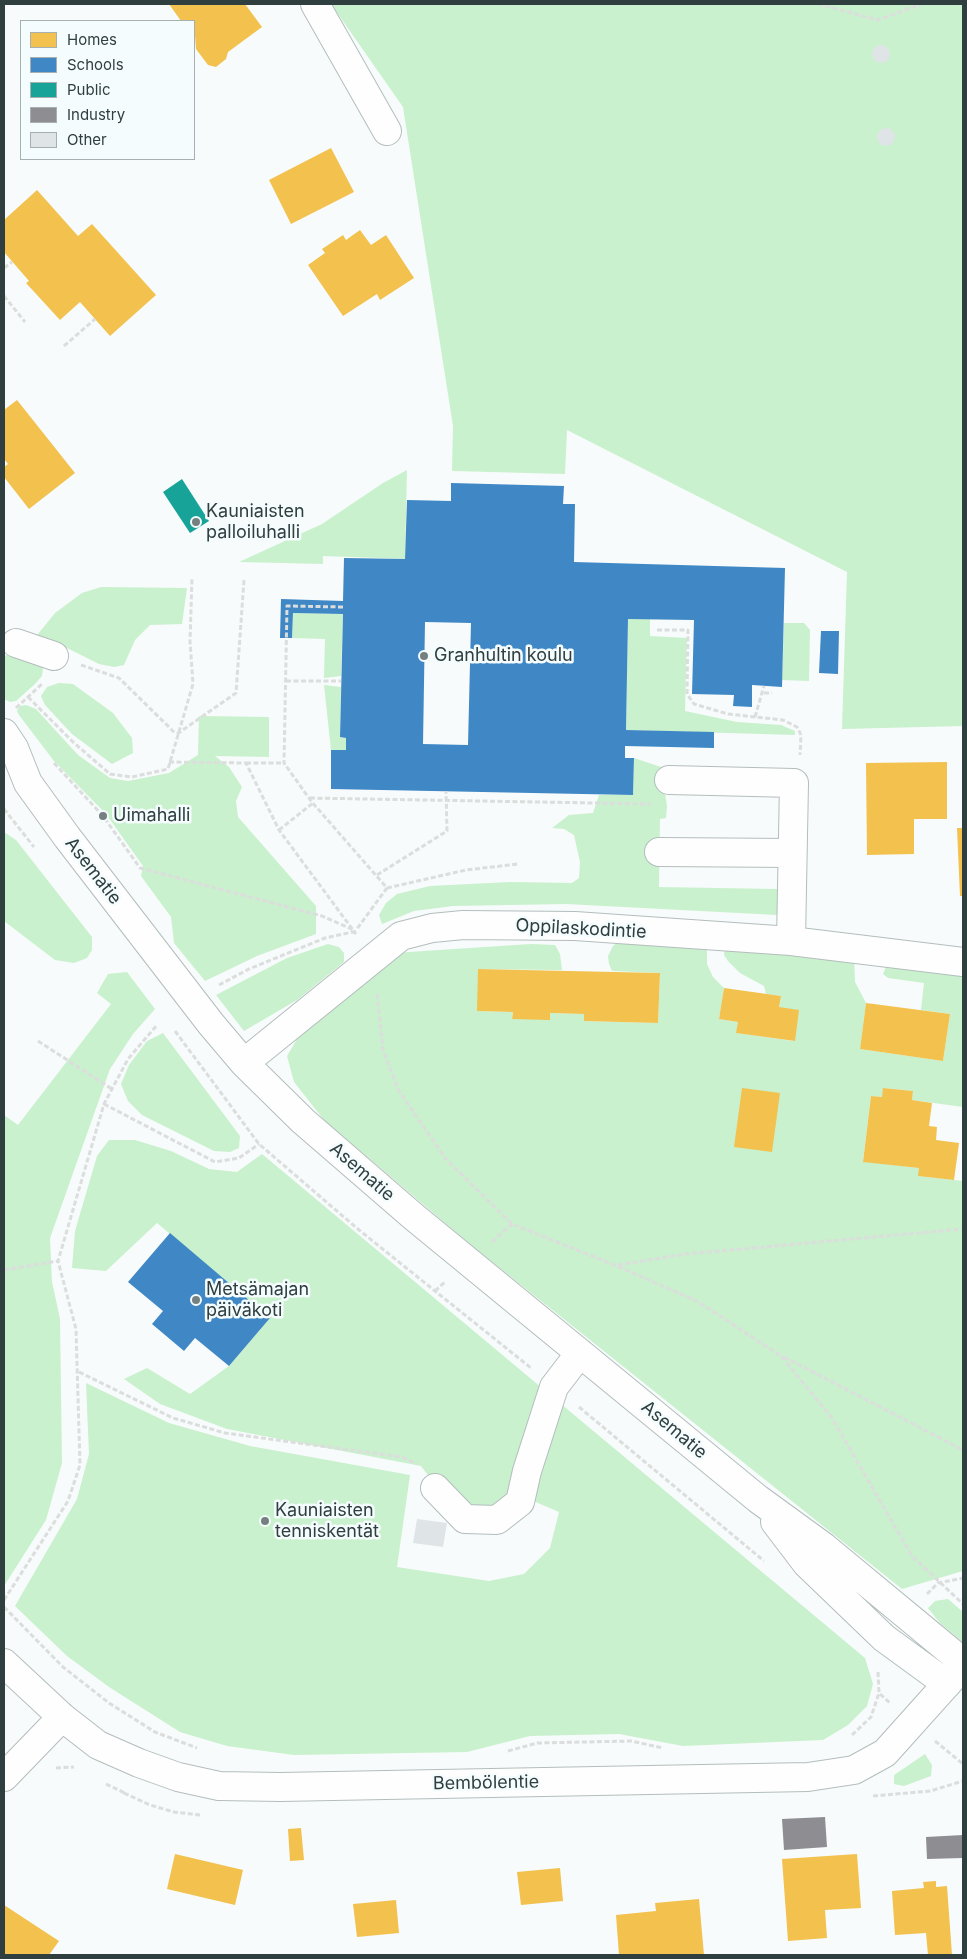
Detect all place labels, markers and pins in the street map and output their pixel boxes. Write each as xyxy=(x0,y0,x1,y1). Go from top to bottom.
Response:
place label: Kauniaisten palloiluhalli xyxy=(206,501,305,544)
marker: Kauniaisten palloiluhalli xyxy=(190,516,202,528)
place label: Granhultin koulu xyxy=(434,645,573,667)
marker: Granhultin koulu xyxy=(418,650,430,662)
place label: Uimahalli xyxy=(113,805,190,827)
marker: Uimahalli xyxy=(97,810,109,822)
place label: Metsämajan päiväkoti xyxy=(206,1279,309,1322)
marker: Metsämajan päiväkoti xyxy=(190,1294,202,1306)
place label: Kauniaisten tenniskentät xyxy=(275,1500,379,1542)
marker: Kauniaisten tenniskentät xyxy=(259,1515,271,1527)

